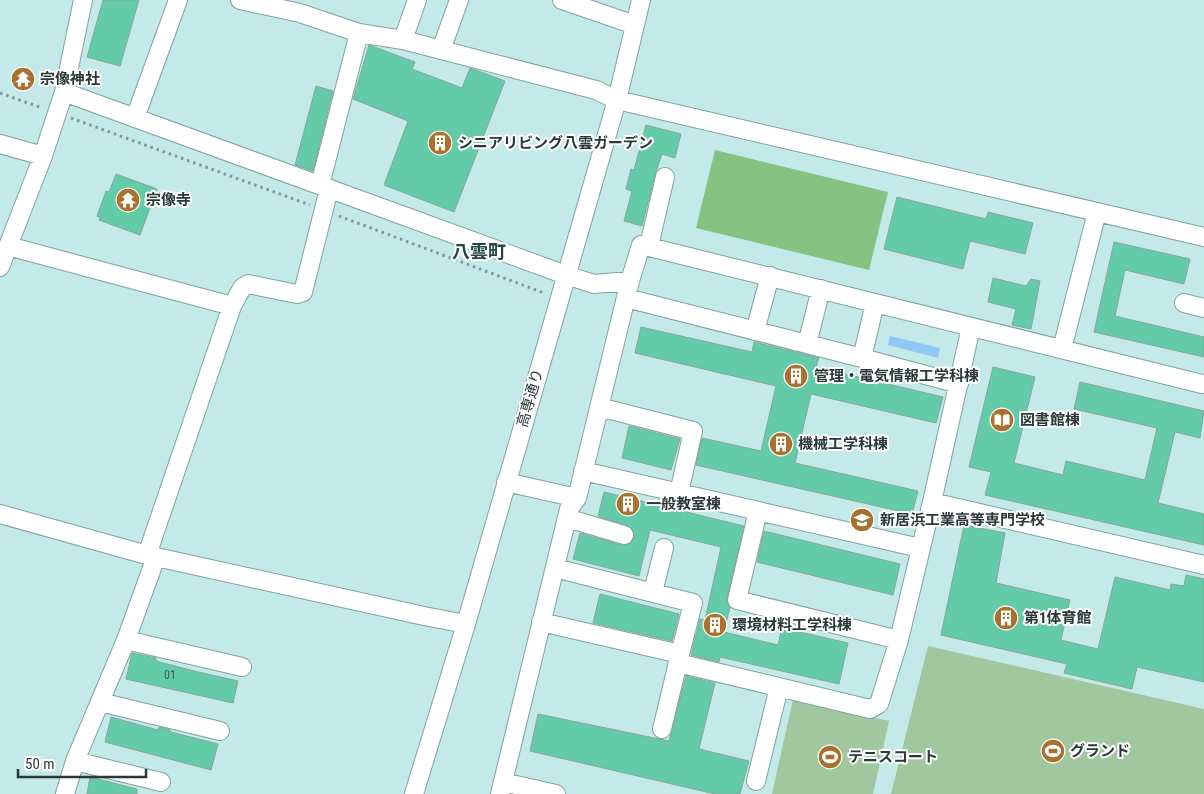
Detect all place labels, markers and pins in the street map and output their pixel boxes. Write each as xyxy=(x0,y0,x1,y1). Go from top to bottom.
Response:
temple icon: 宗像神社 xyxy=(10,66,36,92)
place label: 宗像神社 xyxy=(40,70,100,88)
building icon: シニアリビング八雲ガーデン xyxy=(427,130,453,156)
place label: シニアリビング八雲ガーデン xyxy=(458,134,653,152)
temple icon: 宗像寺 xyxy=(115,187,141,213)
place label: 宗像寺 xyxy=(146,191,191,209)
building icon: 管理・電気情報工学科棟 xyxy=(783,363,809,389)
place label: 管理・電気情報工学科棟 xyxy=(814,367,979,385)
library icon: 図書館棟 xyxy=(989,407,1015,433)
place label: 図書館棟 xyxy=(1020,411,1080,429)
building icon: 機械工学科棟 xyxy=(768,431,794,457)
place label: 機械工学科棟 xyxy=(798,435,888,453)
building icon: 一般教室棟 xyxy=(615,491,641,517)
place label: 一般教室棟 xyxy=(646,495,721,513)
school or university icon: 新居浜工業高等専門学校 xyxy=(849,507,875,533)
place label: 新居浜工業高等専門学校 xyxy=(880,511,1045,529)
building icon: 第1体育館 xyxy=(993,605,1019,631)
place label: 第1体育館 xyxy=(1024,609,1092,627)
building icon: 環境材料工学科棟 xyxy=(702,612,728,638)
place label: 環境材料工学科棟 xyxy=(732,616,852,634)
sports icon: グランド xyxy=(1040,738,1066,764)
place label: グランド xyxy=(1070,742,1130,760)
sports icon: テニスコート xyxy=(817,744,843,770)
place label: テニスコート xyxy=(848,748,938,766)

